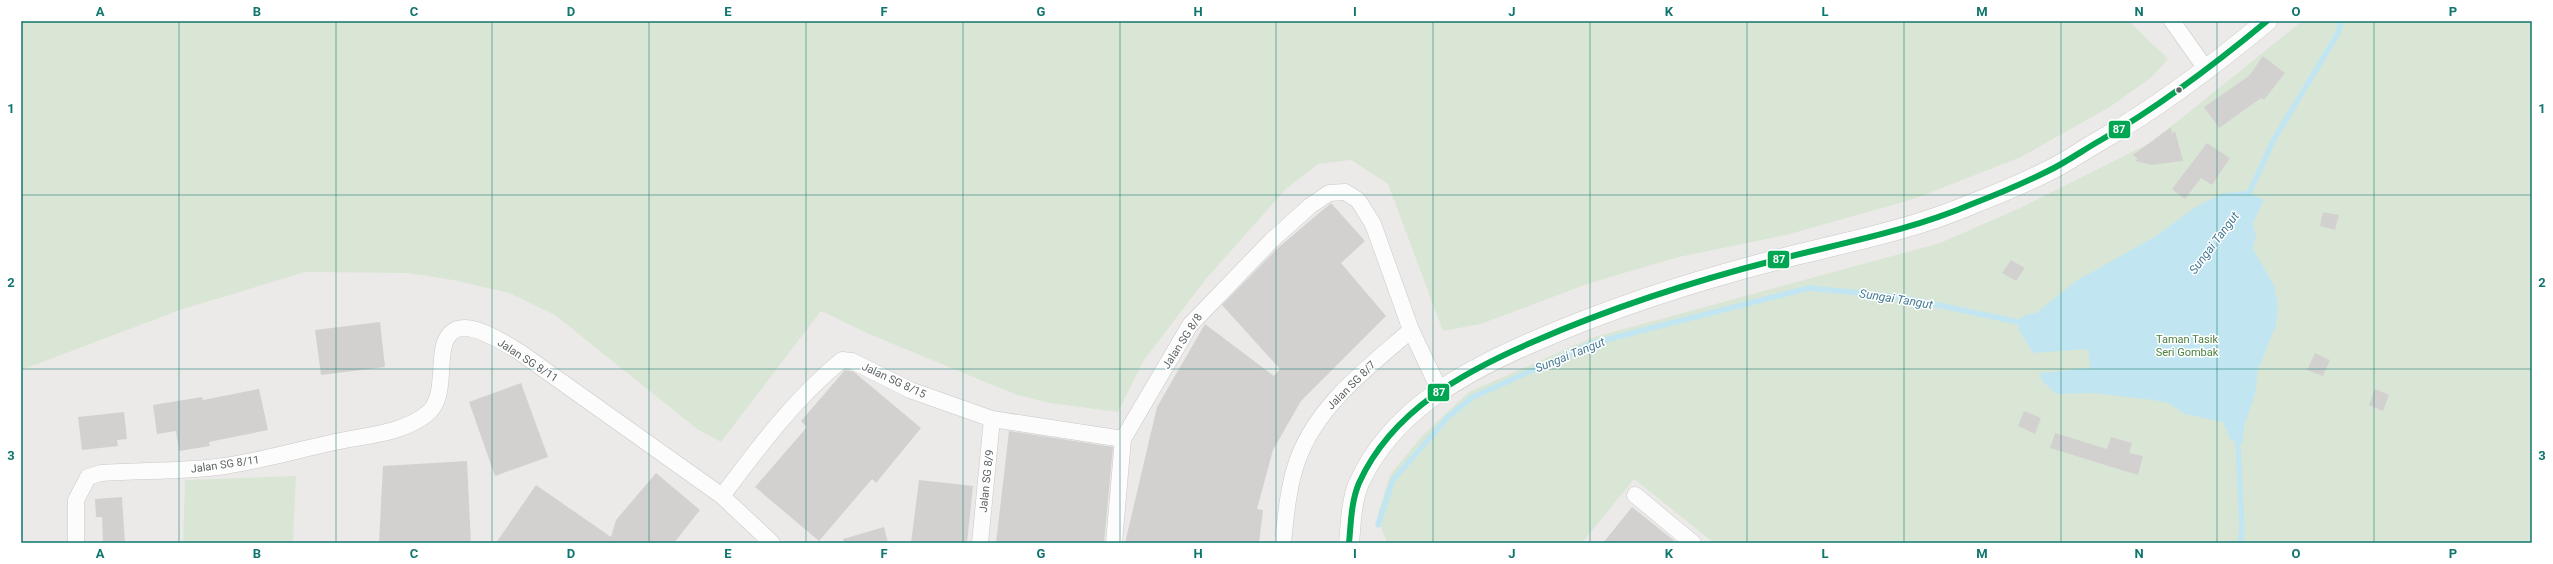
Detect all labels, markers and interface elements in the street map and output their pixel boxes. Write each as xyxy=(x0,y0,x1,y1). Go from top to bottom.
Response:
text: A xyxy=(96,4,105,19)
text: B xyxy=(253,4,261,19)
text: C xyxy=(410,4,419,19)
text: D xyxy=(567,4,575,19)
text: E xyxy=(724,4,732,19)
text: F xyxy=(880,4,888,19)
text: G xyxy=(1037,4,1046,19)
text: H xyxy=(1193,4,1203,19)
text: I xyxy=(1353,4,1357,19)
text: J xyxy=(1508,4,1516,19)
text: K xyxy=(1665,4,1674,19)
text: L xyxy=(1821,4,1829,19)
text: M xyxy=(1976,4,1988,19)
text: N xyxy=(2134,4,2144,19)
text: O xyxy=(2292,4,2301,19)
text: P xyxy=(2449,4,2457,19)
unlabelled marker xyxy=(2174,85,2184,95)
text: 1 xyxy=(7,101,15,116)
text: 1 xyxy=(2538,101,2546,116)
line badge: 87 xyxy=(2108,120,2131,139)
text: 87 xyxy=(2113,123,2125,136)
water label: Sungai Tangut xyxy=(2186,209,2242,277)
line badge: 87 xyxy=(1767,250,1790,269)
text: 87 xyxy=(1773,253,1785,266)
text: 2 xyxy=(7,275,15,290)
text: 2 xyxy=(2538,275,2546,290)
water label: Sungai Tangut xyxy=(1858,286,1934,312)
street label: Jalan SG 8/8 xyxy=(1160,311,1205,371)
park label: Taman Tasik Seri Gombak xyxy=(2156,333,2219,359)
water label: Sungai Tangut xyxy=(1533,335,1607,375)
street label: Jalan SG 8/11 xyxy=(495,336,560,385)
street label: Jalan SG 8/7 xyxy=(1324,358,1378,412)
street label: Jalan SG 8/15 xyxy=(860,360,928,401)
line badge: 87 xyxy=(1427,383,1450,402)
text: 87 xyxy=(1433,386,1445,399)
text: 3 xyxy=(7,448,15,463)
text: 3 xyxy=(2538,448,2546,463)
street label: Jalan SG 8/9 xyxy=(977,449,996,513)
street label: Jalan SG 8/11 xyxy=(190,453,260,476)
text: A xyxy=(96,546,105,561)
text: B xyxy=(253,546,261,561)
text: C xyxy=(410,546,419,561)
text: D xyxy=(567,546,575,561)
text: E xyxy=(724,546,732,561)
text: F xyxy=(880,546,888,561)
text: G xyxy=(1037,546,1046,561)
text: H xyxy=(1193,546,1203,561)
text: I xyxy=(1353,546,1357,561)
text: J xyxy=(1508,546,1516,561)
text: K xyxy=(1665,546,1674,561)
text: L xyxy=(1821,546,1829,561)
text: M xyxy=(1976,546,1988,561)
text: N xyxy=(2134,546,2144,561)
text: O xyxy=(2292,546,2301,561)
text: P xyxy=(2449,546,2457,561)

